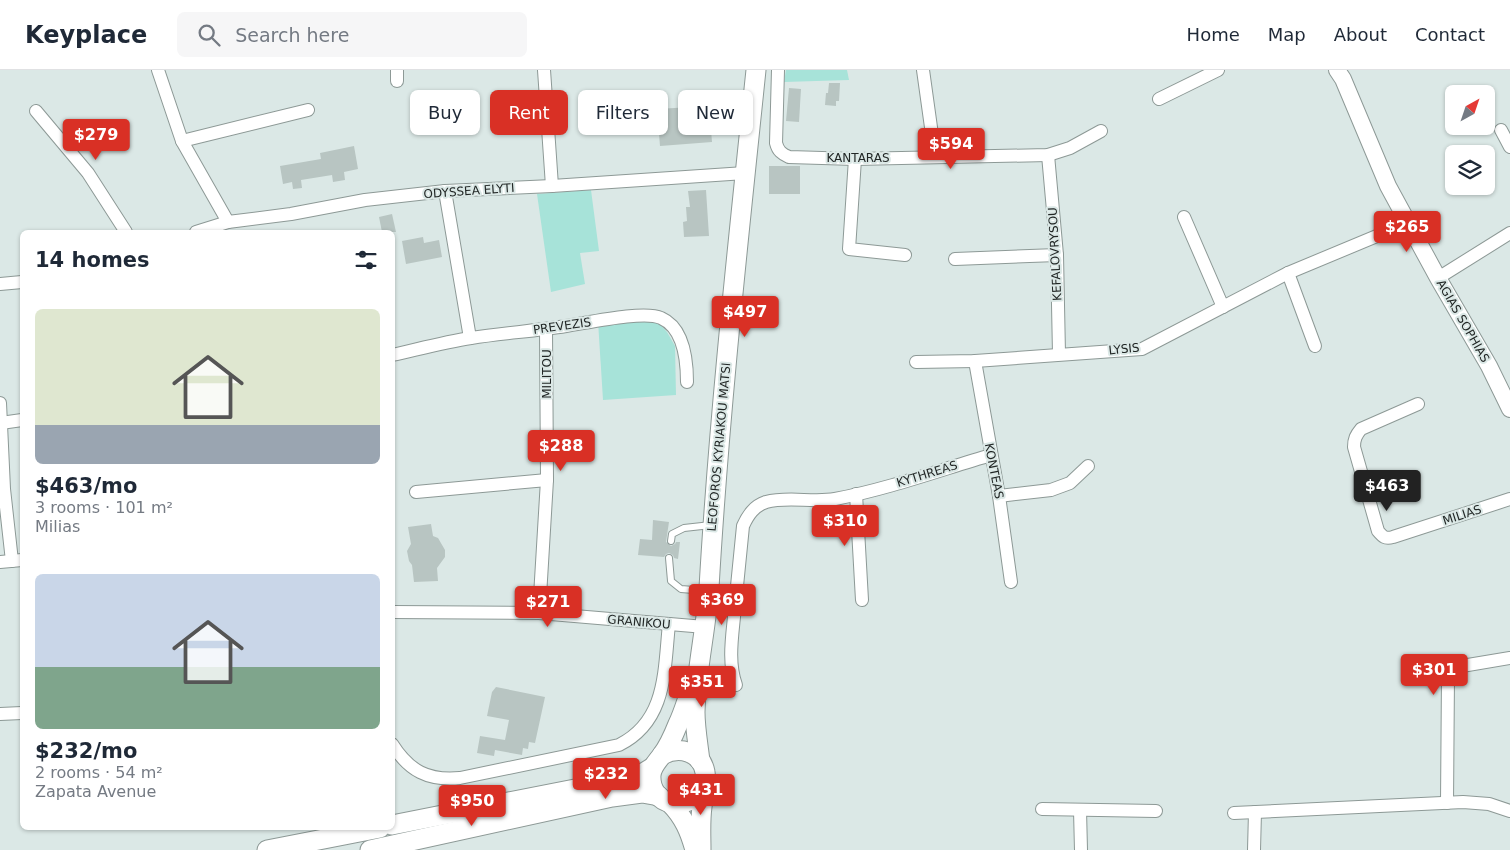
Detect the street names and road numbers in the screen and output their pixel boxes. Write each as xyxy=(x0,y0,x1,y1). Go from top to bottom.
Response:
street label: KANTARAS xyxy=(826,151,890,165)
street label: ODYSSEA ELYTI xyxy=(423,181,515,201)
street label: KEFALOVRYSOU xyxy=(1046,207,1064,301)
street label: AGIAS SOPHIAS xyxy=(1434,277,1492,365)
street label: PREVEZIS xyxy=(532,315,592,337)
street label: LYSIS xyxy=(1108,340,1140,358)
street label: MILITOU xyxy=(540,349,554,399)
street label: LEOFOROS KYRIAKOU MATSI xyxy=(705,362,733,532)
street label: KONTEAS xyxy=(982,442,1006,500)
street label: KYTHREAS xyxy=(895,458,959,490)
street label: MILIAS xyxy=(1441,502,1483,528)
street label: GRANIKOU xyxy=(607,612,671,632)

